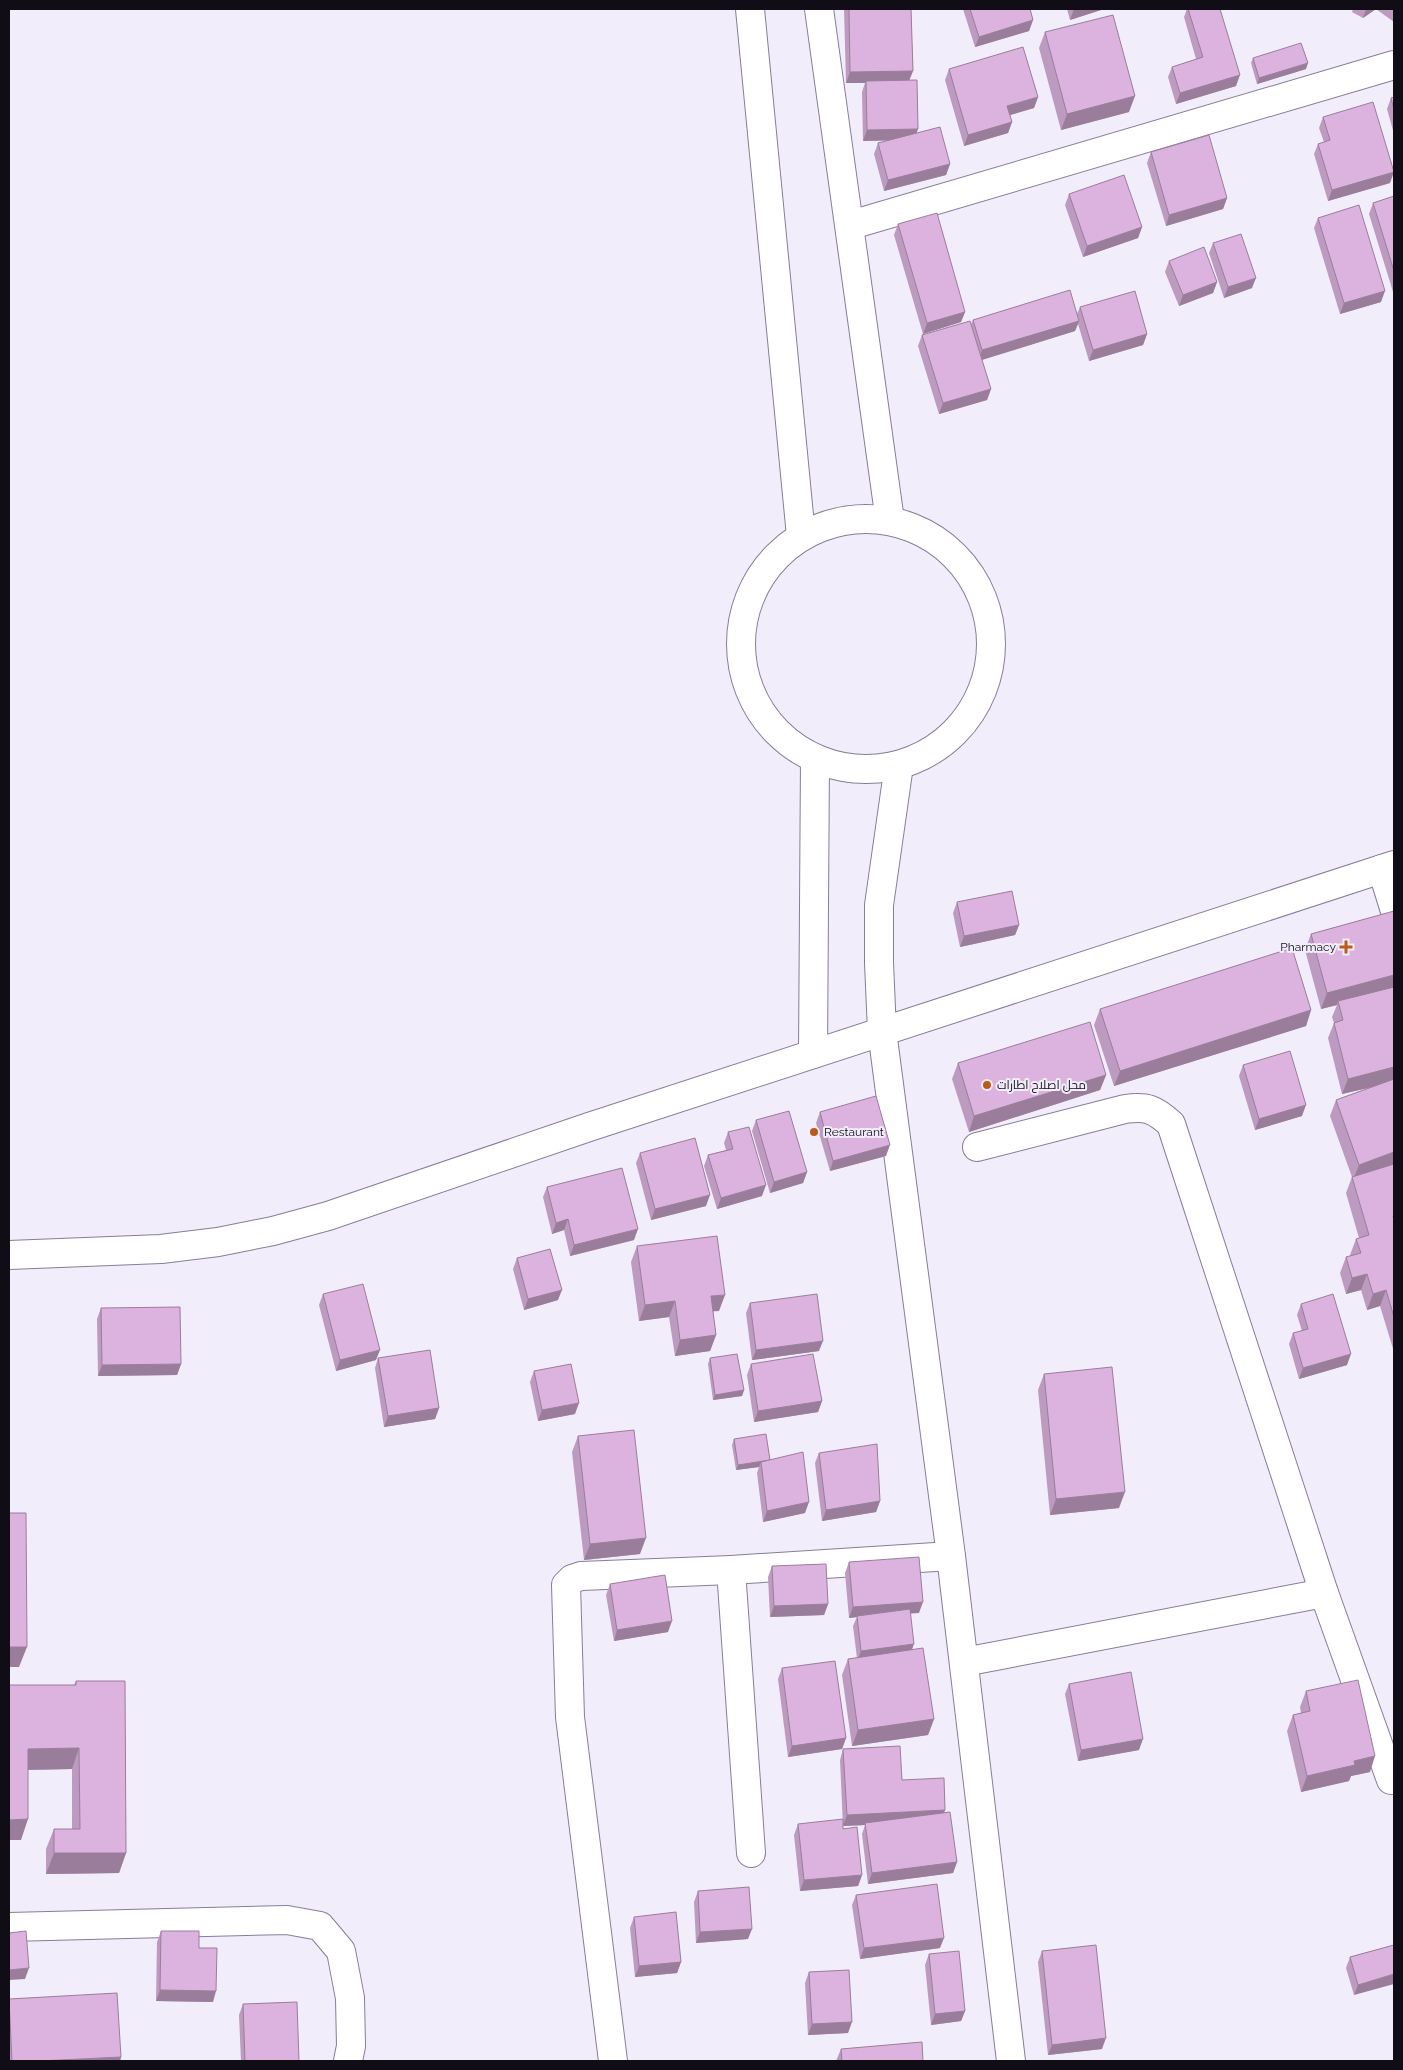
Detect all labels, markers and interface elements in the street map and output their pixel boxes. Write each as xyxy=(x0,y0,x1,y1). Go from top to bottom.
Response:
place label: Pharmacy xyxy=(1280,940,1336,954)
marker: Pharmacy xyxy=(1340,941,1352,953)
place label: محل اصلاح اطارات xyxy=(997,1078,1086,1093)
marker: محل اصلاح اطارات xyxy=(981,1079,993,1091)
place label: Restaurant xyxy=(824,1125,884,1139)
marker: Restaurant xyxy=(808,1126,820,1138)

